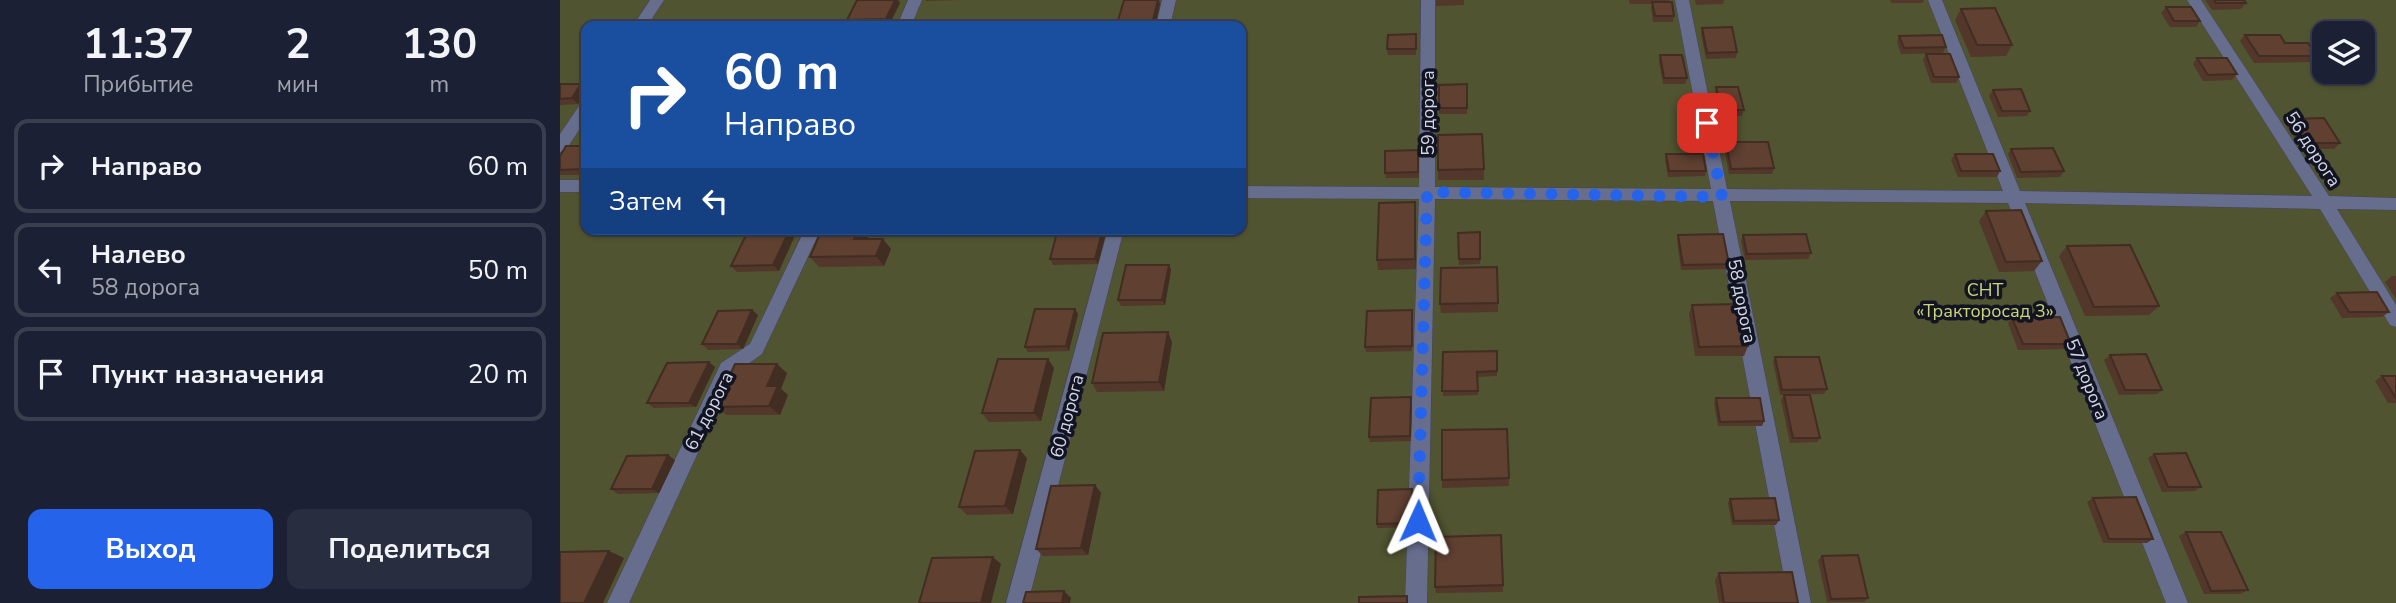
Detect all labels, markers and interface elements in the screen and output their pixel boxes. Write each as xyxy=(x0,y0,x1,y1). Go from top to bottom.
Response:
text: 11:37 xyxy=(83,16,194,73)
text: 2 xyxy=(285,16,310,73)
text: 130 xyxy=(402,16,477,73)
map controls xyxy=(2312,21,2375,84)
button: layers xyxy=(2312,21,2375,84)
text: 60 m xyxy=(724,39,839,106)
icon: right xyxy=(609,49,700,140)
text: Прибытие xyxy=(83,69,194,100)
text: мин xyxy=(277,69,319,100)
text: m xyxy=(430,69,449,100)
street label: 59 дорога xyxy=(1416,70,1440,156)
pin xyxy=(1677,93,1737,153)
text: Направо xyxy=(724,103,856,146)
icon: arrive xyxy=(1688,104,1726,142)
street label: 56 дорога xyxy=(2280,107,2346,191)
icon: right xyxy=(32,147,70,185)
text: Направо xyxy=(91,149,202,184)
text: 60 m xyxy=(468,149,528,184)
icon: left xyxy=(696,182,734,220)
text: Затем xyxy=(609,184,682,219)
text: Налево xyxy=(91,237,186,272)
icon: left xyxy=(32,251,70,289)
text: 50 m xyxy=(468,253,528,288)
street label: 58 дорога xyxy=(1722,257,1762,345)
text: 58 дорога xyxy=(91,272,200,303)
park label: СНТ «Тракторосад 3» xyxy=(1916,278,2054,323)
street label: 57 дорога xyxy=(2060,335,2114,423)
icon: arrive xyxy=(32,355,70,393)
text: Пункт назначения xyxy=(91,357,324,392)
text: 20 m xyxy=(468,357,528,392)
street label: 61 дорога xyxy=(679,367,739,455)
street label: 60 дорога xyxy=(1044,372,1090,460)
position arrow xyxy=(1381,484,1455,558)
button: Выход xyxy=(28,509,273,589)
button: Поделиться xyxy=(287,509,532,589)

